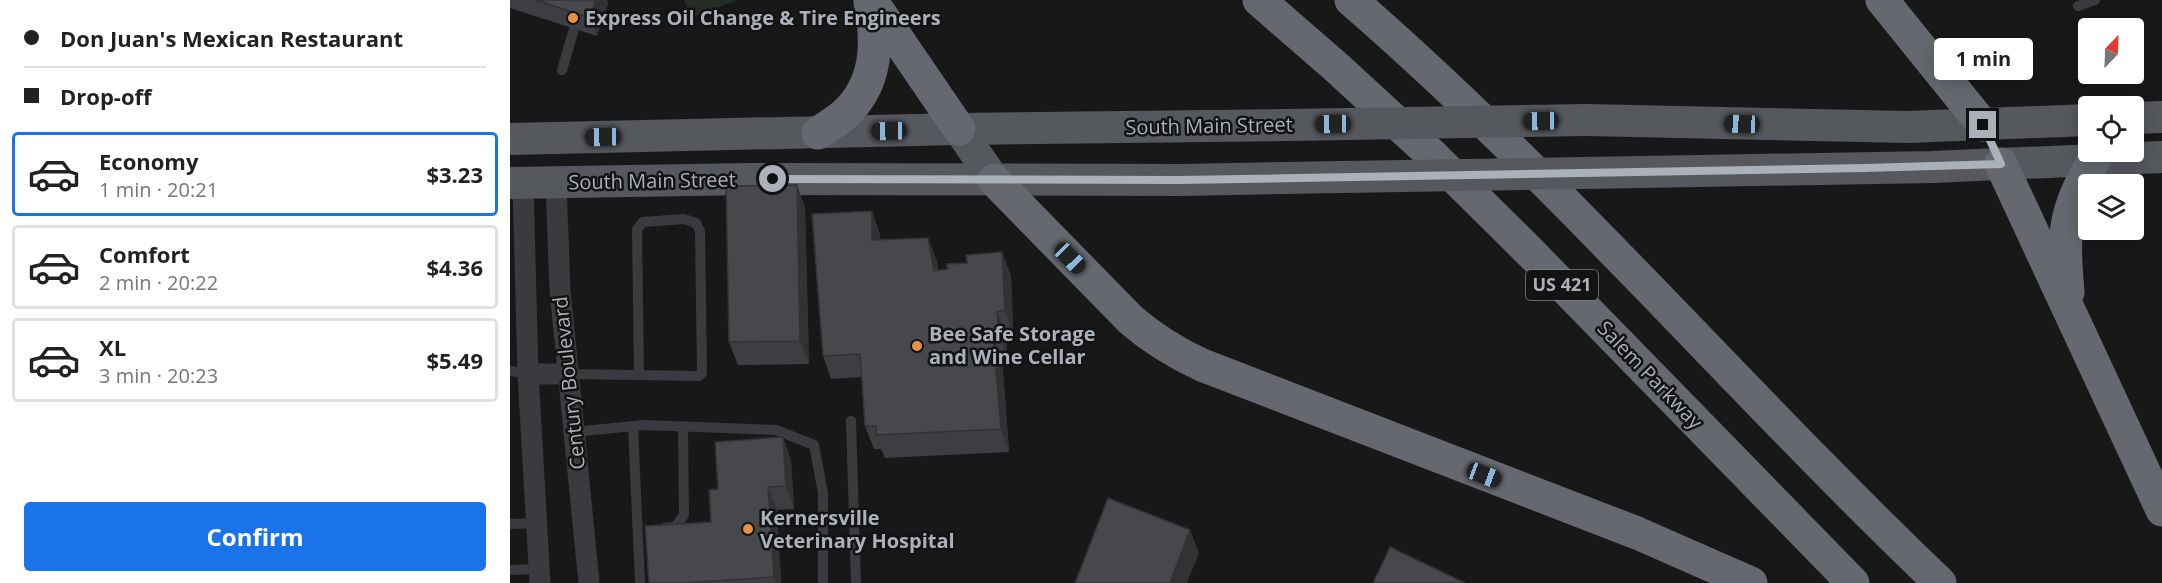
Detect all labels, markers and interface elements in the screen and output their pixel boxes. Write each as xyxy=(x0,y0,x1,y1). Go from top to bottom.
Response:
place label: Express Oil Change & Tire Engineers xyxy=(585,4,941,31)
marker: Express Oil Change & Tire Engineers xyxy=(566,11,580,25)
north arrow xyxy=(2078,18,2144,84)
map controls xyxy=(2078,18,2144,240)
text: Don Juan's Mexican Restaurant xyxy=(60,23,403,53)
callout: 1 min xyxy=(1934,38,2032,80)
text: 1 min xyxy=(1956,45,2011,72)
text: Drop-off xyxy=(60,81,152,111)
button: locate xyxy=(2078,96,2144,162)
street label: South Main Street xyxy=(1125,111,1293,140)
route end xyxy=(1969,111,1996,138)
car xyxy=(1523,112,1559,130)
car xyxy=(1724,114,1760,134)
car xyxy=(1315,115,1351,133)
car xyxy=(871,122,907,140)
car xyxy=(585,128,621,146)
text: Economy xyxy=(99,146,198,176)
icon: car xyxy=(27,147,81,201)
text: $3.23 xyxy=(426,159,483,189)
route start xyxy=(759,165,786,192)
street label: South Main Street xyxy=(568,166,736,195)
button: layers xyxy=(2078,174,2144,240)
text: 1 min · 20:21 xyxy=(99,176,218,203)
text: Comfort xyxy=(99,239,190,269)
car xyxy=(1051,239,1089,277)
icon: car xyxy=(27,240,81,294)
text: $4.36 xyxy=(426,252,483,282)
text: 2 min · 20:22 xyxy=(99,269,218,296)
road number: US 421 xyxy=(1526,270,1598,300)
street label: Century Boulevard xyxy=(546,295,591,471)
street label: Salem Parkway xyxy=(1592,315,1710,435)
place label: Bee Safe Storage and Wine Cellar xyxy=(929,320,1095,370)
text: XL xyxy=(99,332,126,362)
icon: car xyxy=(27,333,81,387)
marker: Bee Safe Storage and Wine Cellar xyxy=(910,339,924,353)
text: $5.49 xyxy=(426,345,483,375)
text: 3 min · 20:23 xyxy=(99,362,218,389)
car xyxy=(1464,460,1504,490)
button: Confirm xyxy=(24,502,486,571)
place label: Kernersville Veterinary Hospital xyxy=(760,504,955,554)
marker: Kernersville Veterinary Hospital xyxy=(741,522,755,536)

